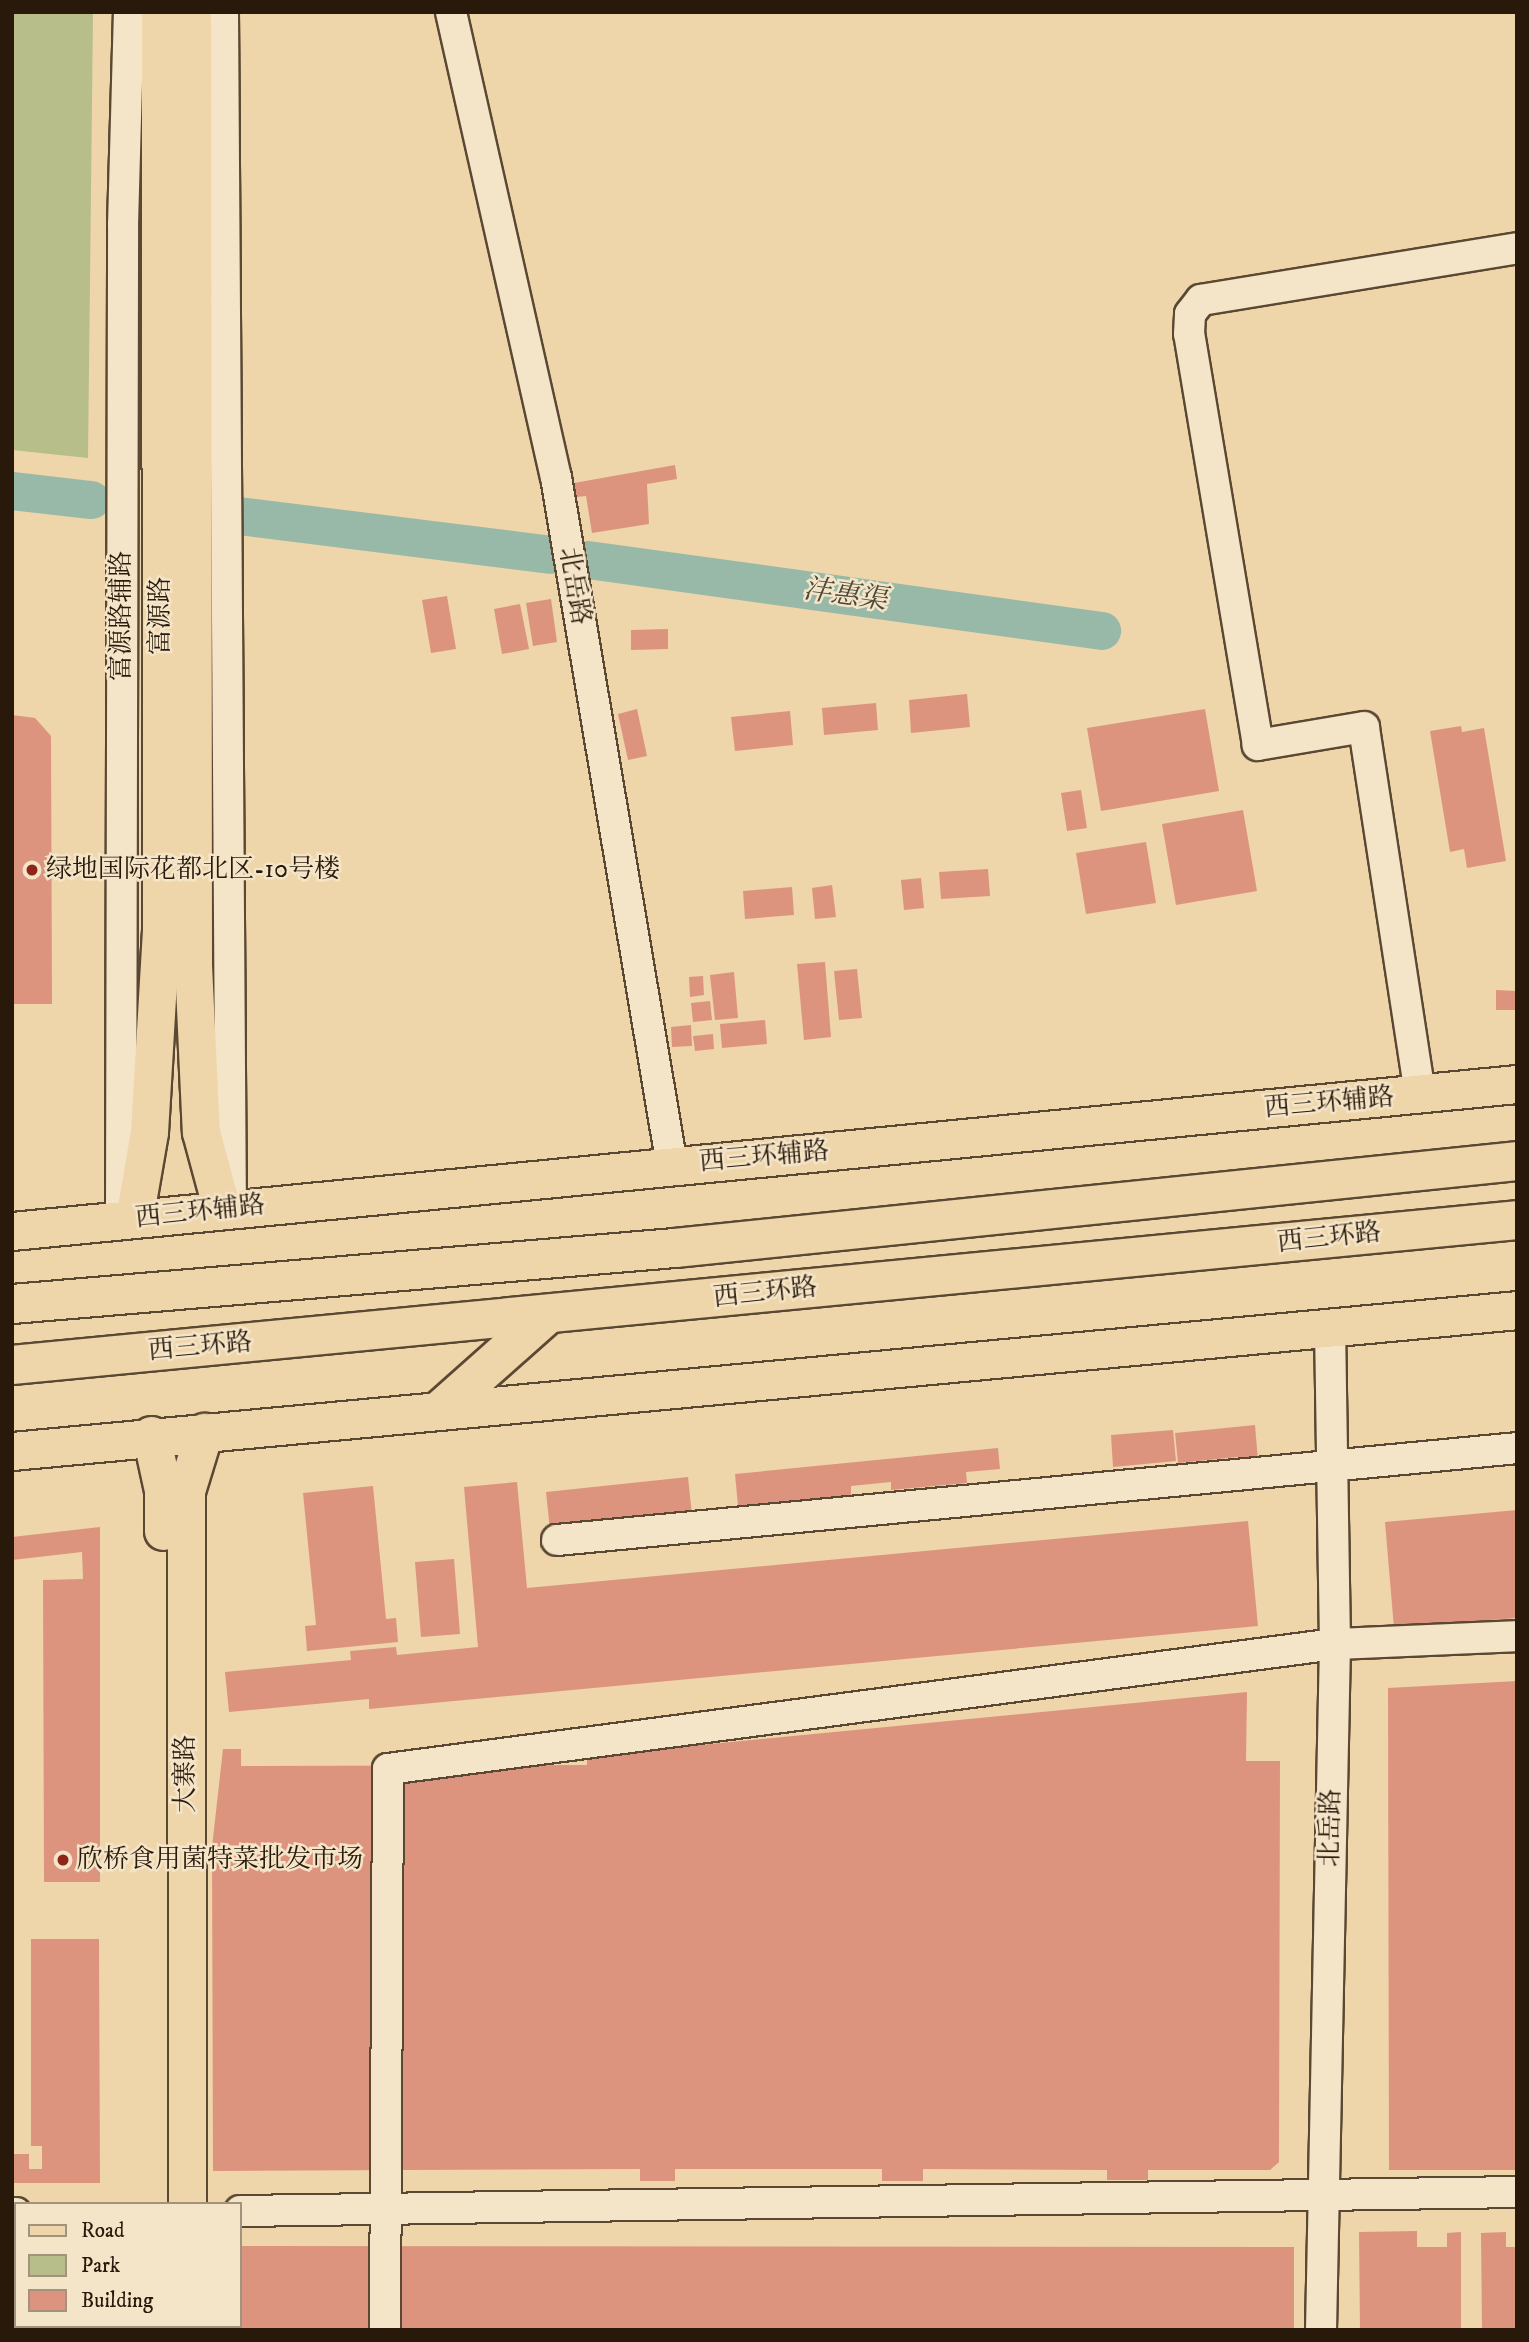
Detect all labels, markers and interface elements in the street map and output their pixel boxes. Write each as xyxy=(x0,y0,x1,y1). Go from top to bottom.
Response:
street label: 北岳路 xyxy=(552,545,596,627)
street label: 富源路辅路 xyxy=(106,551,138,681)
water label: 沣惠渠 xyxy=(801,573,889,617)
street label: 富源路 xyxy=(145,577,177,655)
place label: 绿地国际花都北区-10号楼 xyxy=(46,854,340,886)
marker: 绿地国际花都北区-10号楼 xyxy=(24,862,40,878)
street label: 西三环辅路 xyxy=(1263,1082,1395,1124)
street label: 西三环辅路 xyxy=(698,1136,830,1178)
street label: 西三环辅路 xyxy=(134,1190,266,1234)
street label: 西三环路 xyxy=(1276,1217,1382,1259)
street label: 西三环路 xyxy=(712,1272,818,1314)
street label: 西三环路 xyxy=(147,1327,253,1367)
street label: 大寨路 xyxy=(170,1735,202,1813)
street label: 北岳路 xyxy=(1315,1789,1347,1867)
place label: 欣桥食用菌特菜批发市场 xyxy=(77,1844,363,1876)
marker: 欣桥食用菌特菜批发市场 xyxy=(55,1852,71,1868)
legend xyxy=(14,2202,242,2328)
text: Road xyxy=(81,2218,125,2244)
text: Park xyxy=(81,2253,120,2279)
text: Building xyxy=(81,2288,153,2314)

